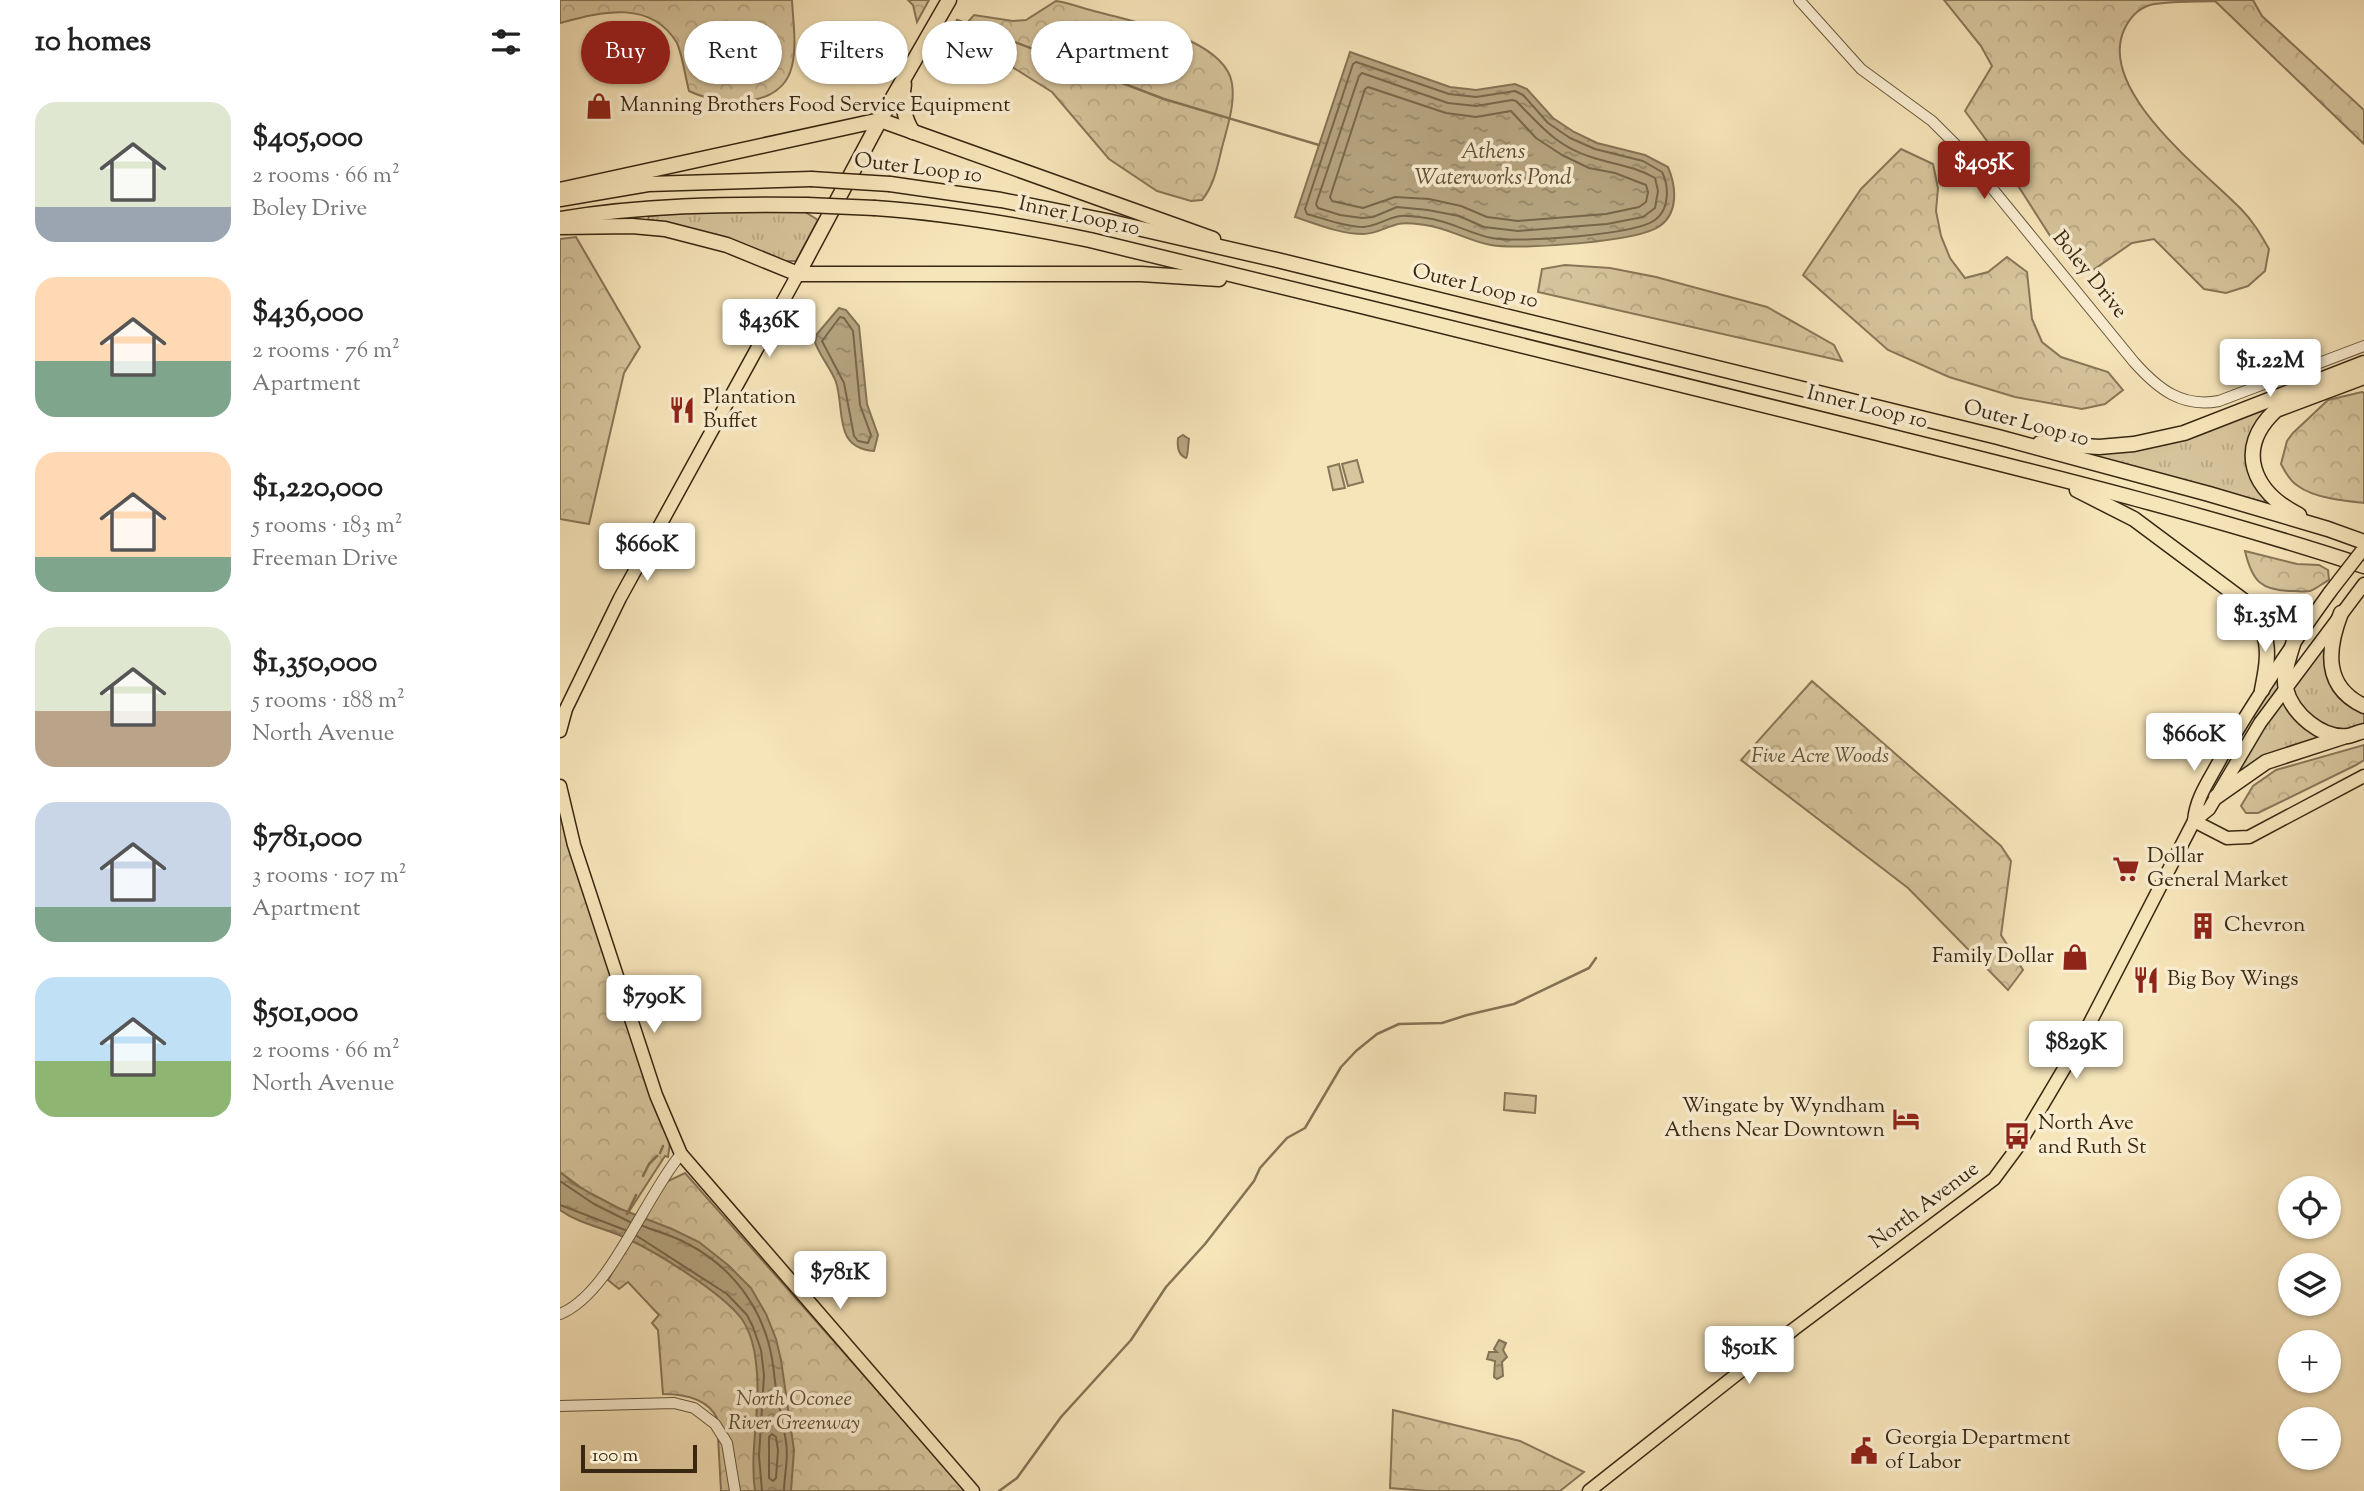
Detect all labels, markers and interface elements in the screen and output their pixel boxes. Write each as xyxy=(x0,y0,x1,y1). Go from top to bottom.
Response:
text: 10 homes xyxy=(35,21,151,64)
chip: Buy xyxy=(581,21,670,84)
chip: Rent xyxy=(684,21,782,84)
chip: Filters xyxy=(796,21,908,84)
chip: New xyxy=(922,21,1017,84)
chip: Apartment xyxy=(1031,21,1193,84)
icon: filters xyxy=(487,23,525,61)
shop icon: Manning Brothers Food Service Equipment xyxy=(584,91,614,121)
place label: Manning Brothers Food Service Equipment xyxy=(620,91,1010,121)
text: $405,000 xyxy=(252,117,363,160)
icon: home xyxy=(91,130,175,214)
water label: Athens Waterworks Pond xyxy=(1414,136,1572,195)
pin: $405K xyxy=(1935,142,2033,201)
street label: Outer Loop 10 xyxy=(852,146,984,192)
text: $405K xyxy=(1954,147,2014,180)
text: 2 rooms · 66 m² xyxy=(252,160,400,193)
street label: Inner Loop 10 xyxy=(1016,190,1142,244)
text: Boley Drive xyxy=(252,193,367,226)
street label: Boley Drive xyxy=(2044,225,2134,325)
street label: Outer Loop 10 xyxy=(1409,257,1541,317)
text: $436,000 xyxy=(252,292,364,335)
pin: $436K xyxy=(720,300,818,359)
icon: home xyxy=(91,305,175,389)
text: $436K xyxy=(738,305,800,338)
text: 2 rooms · 76 m² xyxy=(252,335,400,368)
pin: $1.22M xyxy=(2213,340,2327,399)
text: $1.22M xyxy=(2236,345,2304,378)
text: Apartment xyxy=(252,368,361,401)
street label: Inner Loop 10 xyxy=(1804,379,1930,437)
place label: Plantation Buffet xyxy=(703,383,796,437)
street label: Outer Loop 10 xyxy=(1960,393,2092,455)
restaurant icon: Plantation Buffet xyxy=(667,395,697,425)
text: $1,220,000 xyxy=(252,467,383,510)
icon: home xyxy=(91,480,175,564)
text: 5 rooms · 183 m² xyxy=(252,510,403,543)
pin: $660K xyxy=(598,524,696,583)
text: $660K xyxy=(615,529,679,562)
text: Freeman Drive xyxy=(252,543,398,576)
pin: $1.35M xyxy=(2208,594,2322,654)
text: $1.35M xyxy=(2233,600,2297,633)
text: $1,350,000 xyxy=(252,642,377,685)
icon: home xyxy=(91,655,175,739)
text: 5 rooms · 188 m² xyxy=(252,685,405,718)
pin: $660K xyxy=(2145,714,2243,773)
text: North Avenue xyxy=(252,718,394,751)
text: $660K xyxy=(2162,719,2226,752)
park label: Five Acre Woods xyxy=(1751,742,1889,772)
text: $781,000 xyxy=(252,817,362,860)
icon: home xyxy=(91,830,175,914)
place label: Dollar General Market xyxy=(2147,842,2288,896)
supermarket icon: Dollar General Market xyxy=(2111,854,2141,884)
text: 3 rooms · 107 m² xyxy=(252,860,407,893)
text: Apartment xyxy=(252,893,361,926)
building icon: Chevron xyxy=(2188,911,2218,941)
place label: Chevron xyxy=(2224,911,2305,941)
place label: Family Dollar xyxy=(1932,942,2054,972)
shop icon: Family Dollar xyxy=(2060,942,2090,972)
restaurant icon: Big Boy Wings xyxy=(2131,965,2161,995)
place label: Big Boy Wings xyxy=(2167,965,2299,995)
pin: $790K xyxy=(605,976,703,1035)
text: $790K xyxy=(622,981,686,1014)
text: $501,000 xyxy=(252,992,358,1035)
icon: home xyxy=(91,1005,175,1089)
pin: $829K xyxy=(2027,1021,2125,1081)
text: $829K xyxy=(2045,1027,2107,1060)
text: 2 rooms · 66 m² xyxy=(252,1035,400,1068)
text: North Avenue xyxy=(252,1068,394,1101)
place label: Wingate by Wyndham Athens Near Downtown xyxy=(1664,1092,1885,1146)
hotel icon: Wingate by Wyndham Athens Near Downtown xyxy=(1891,1104,1921,1134)
place label: North Ave and Ruth St xyxy=(2038,1109,2146,1163)
bus stop icon: North Ave and Ruth St xyxy=(2002,1121,2032,1151)
street label: North Avenue xyxy=(1864,1155,1986,1257)
map controls xyxy=(2278,1176,2341,1470)
button: locate xyxy=(2278,1176,2341,1239)
pin: $781K xyxy=(791,1252,889,1311)
button: layers xyxy=(2278,1253,2341,1316)
text: $781K xyxy=(810,1257,870,1290)
pin: $501K xyxy=(1700,1326,1798,1386)
button: + xyxy=(2278,1330,2341,1393)
text: $501K xyxy=(1721,1332,1777,1365)
park label: North Oconee River Greenway xyxy=(728,1385,860,1439)
button: − xyxy=(2278,1407,2341,1470)
place label: Georgia Department of Labor xyxy=(1885,1424,2070,1478)
public building icon: Georgia Department of Labor xyxy=(1849,1436,1879,1466)
scale bar xyxy=(581,1442,696,1474)
text: 100 m xyxy=(592,1443,638,1470)

